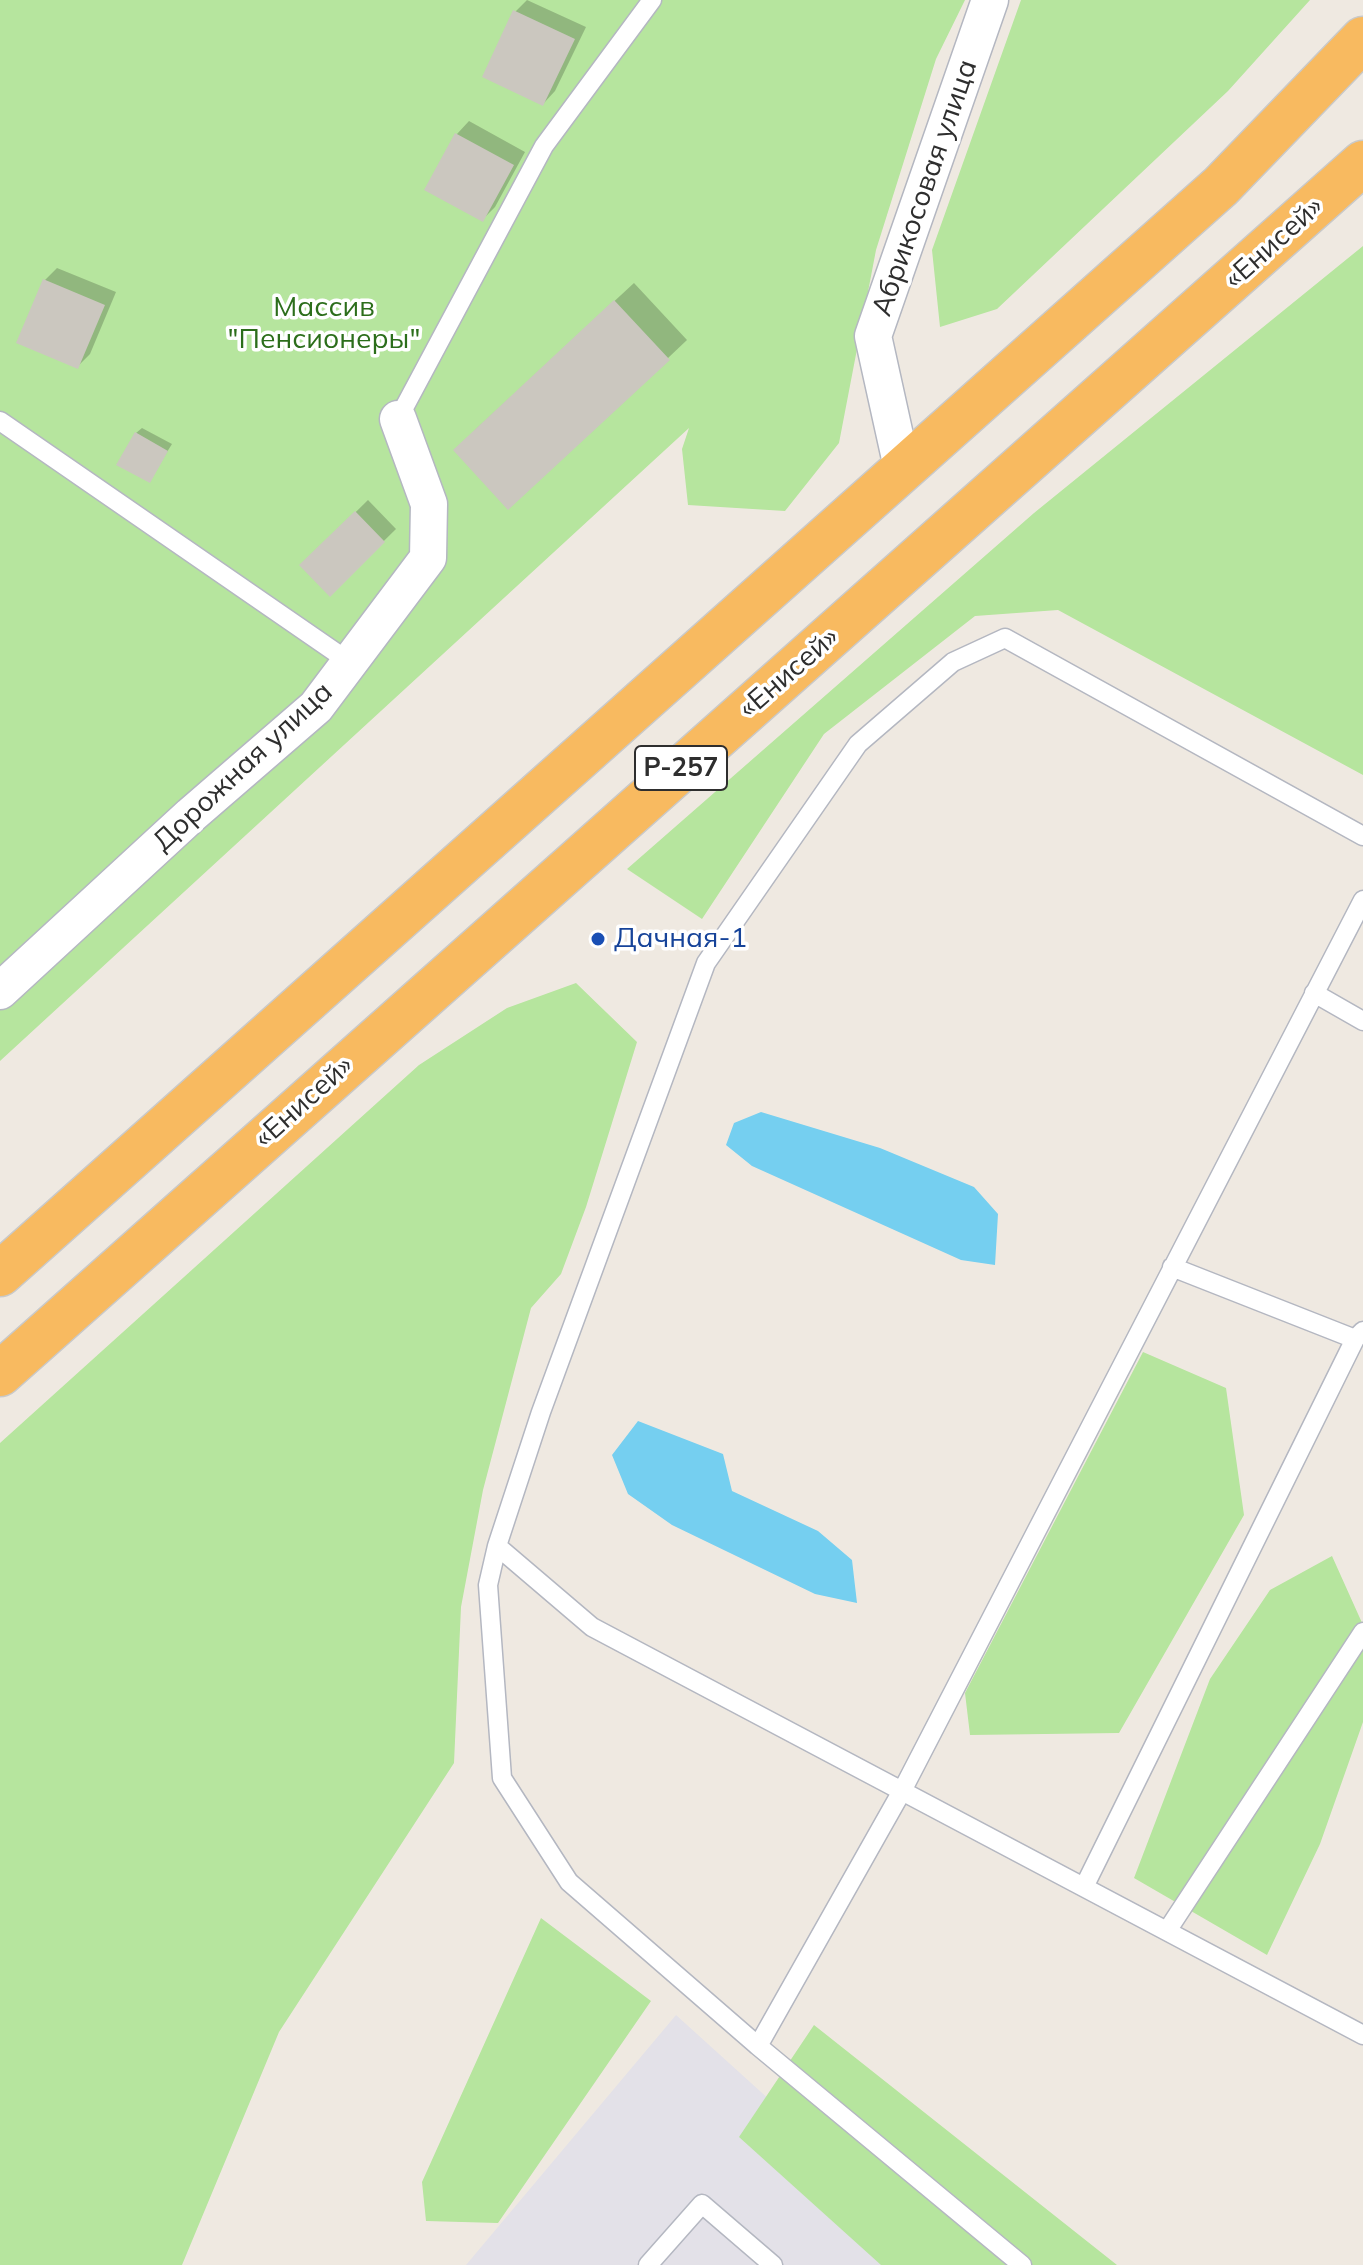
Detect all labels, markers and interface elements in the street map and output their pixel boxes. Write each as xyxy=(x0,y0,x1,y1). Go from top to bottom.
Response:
street label: Абрикосовая улица xyxy=(865,55,985,321)
street label: «Енисей» xyxy=(1218,190,1330,296)
park label: Массив "Пенсионеры" xyxy=(228,291,420,357)
street label: «Енисей» xyxy=(732,621,846,725)
street label: Дорожная улица xyxy=(146,675,340,859)
road number: Р-257 xyxy=(635,746,727,790)
place label: Дачная-1 xyxy=(614,922,747,956)
marker: Дачная-1 xyxy=(589,930,607,948)
street label: «Енисей» xyxy=(248,1049,360,1155)

